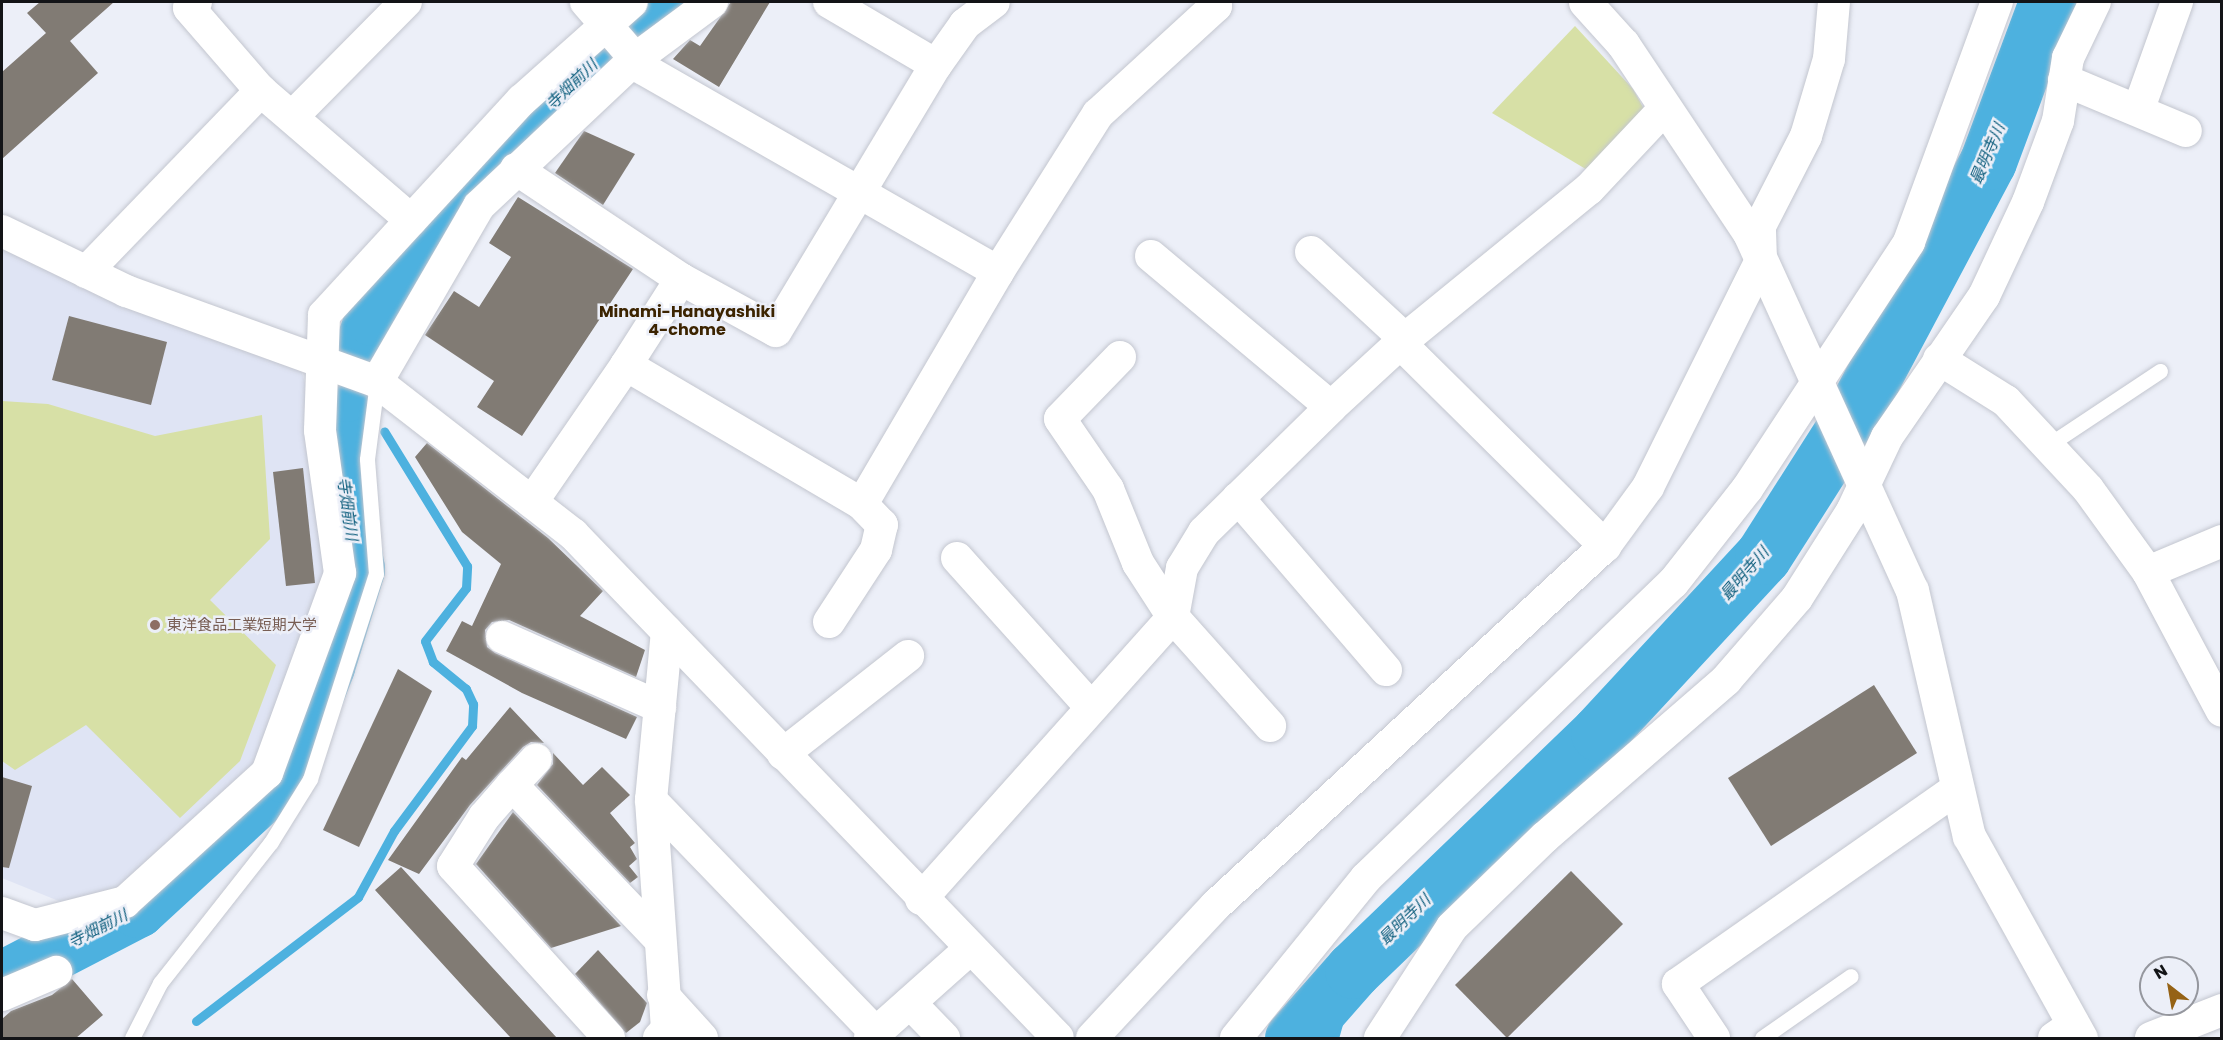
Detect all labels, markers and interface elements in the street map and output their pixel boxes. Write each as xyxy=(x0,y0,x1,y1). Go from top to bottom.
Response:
water label: 寺畑前川 xyxy=(542,56,602,114)
water label: 最明寺川 xyxy=(1967,121,2009,187)
district label: Minami-Hanayashiki 4-chome xyxy=(599,302,775,340)
water label: 寺畑前川 xyxy=(333,476,361,542)
water label: 最明寺川 xyxy=(1717,544,1773,604)
place label: 東洋食品工業短期大学 xyxy=(167,616,317,634)
marker: 東洋食品工業短期大学 xyxy=(148,618,162,632)
water label: 最明寺川 xyxy=(1375,891,1435,949)
water label: 寺畑前川 xyxy=(65,906,131,952)
north arrow xyxy=(2139,956,2199,1016)
text: N xyxy=(2149,959,2172,985)

